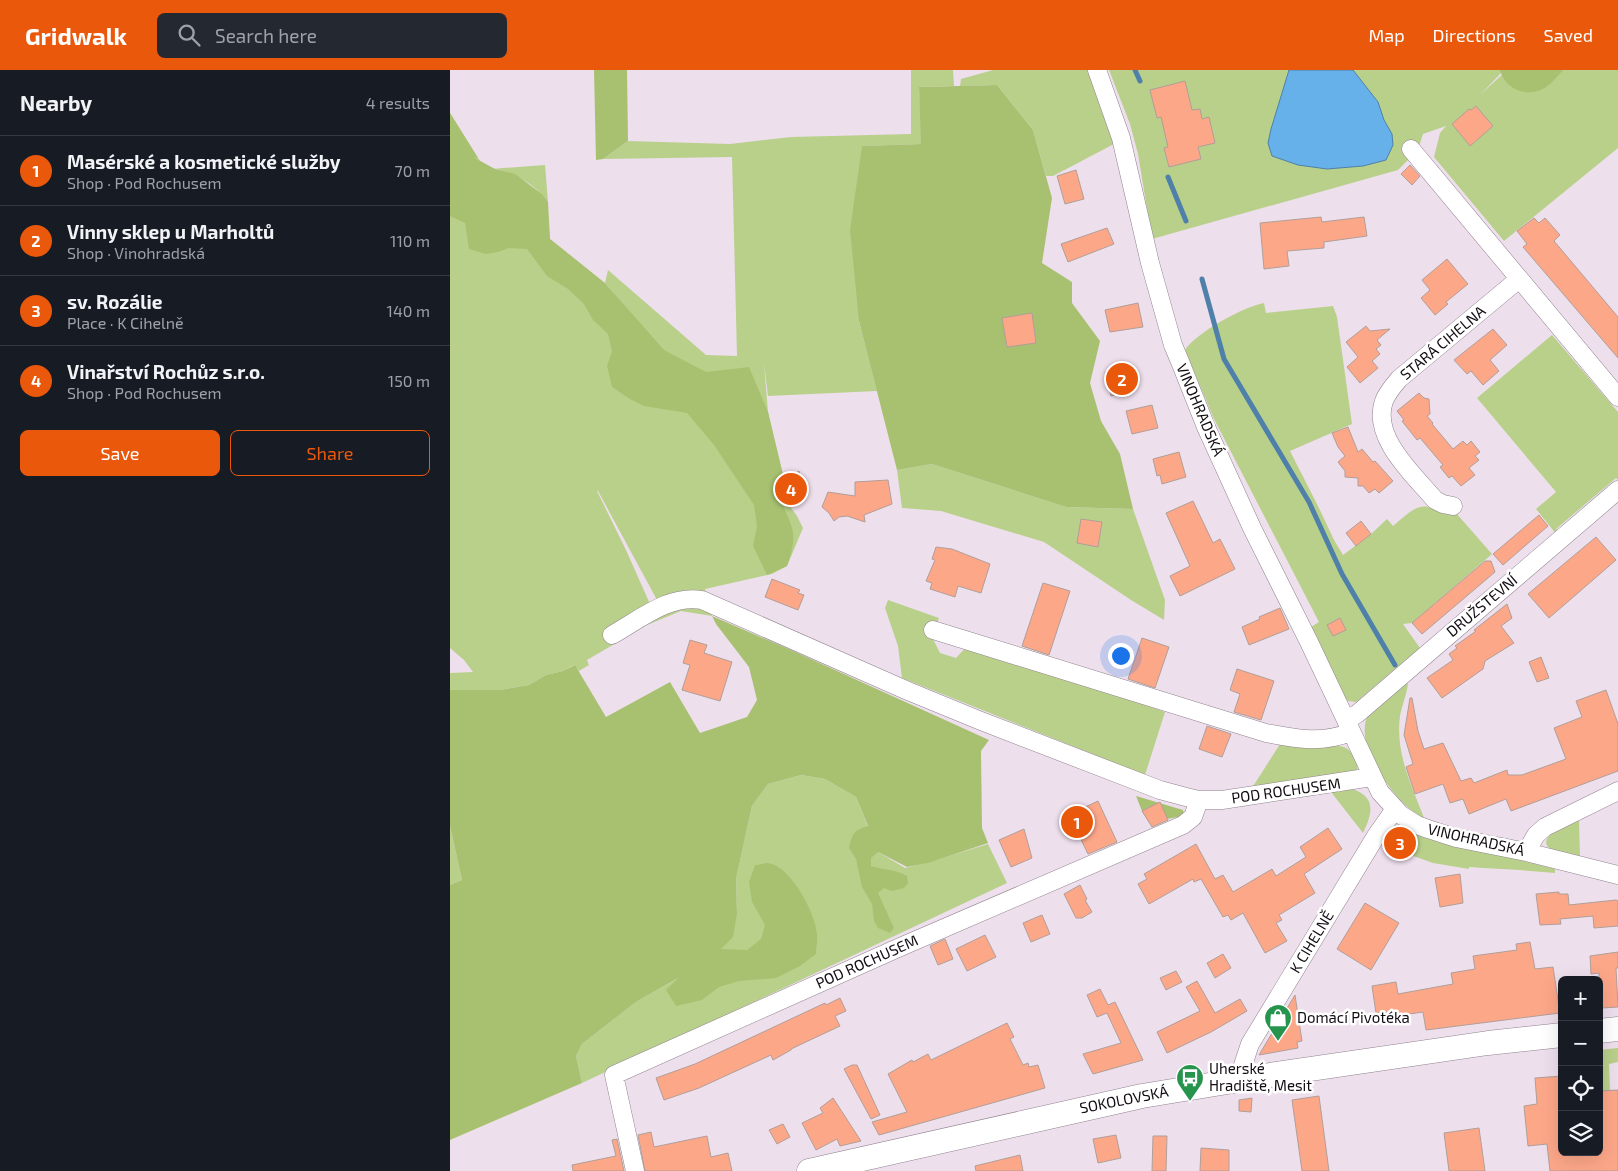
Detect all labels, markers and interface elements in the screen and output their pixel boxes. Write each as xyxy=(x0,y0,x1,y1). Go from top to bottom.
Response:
search box xyxy=(157,13,507,58)
text: Gridwalk xyxy=(25,21,127,50)
icon: search xyxy=(175,21,203,49)
text: Search here xyxy=(215,24,317,47)
text: Map xyxy=(1368,24,1405,46)
text: Directions xyxy=(1433,24,1516,46)
text: Saved xyxy=(1544,24,1593,46)
text: Nearby xyxy=(20,90,92,115)
text: 4 results xyxy=(366,93,430,112)
text: Masérské a kosmetické služby xyxy=(67,150,341,173)
text: 1 xyxy=(33,161,39,180)
text: 70 m xyxy=(395,161,430,180)
text: Shop · Pod Rochusem xyxy=(67,173,222,192)
text: Vinny sklep u Marholtů xyxy=(67,220,274,243)
text: 2 xyxy=(31,231,41,250)
text: 110 m xyxy=(390,231,430,250)
text: Shop · Vinohradská xyxy=(67,243,205,262)
text: sv. Rozálie xyxy=(67,290,162,313)
text: 3 xyxy=(31,301,41,320)
text: 140 m xyxy=(387,301,430,320)
street label: STARÁ CIHELNA xyxy=(1396,301,1489,383)
text: Place · K Cihelně xyxy=(67,313,184,332)
text: Vinařství Rochůz s.r.o. xyxy=(67,360,265,383)
pin: 2 xyxy=(1106,360,1138,398)
street label: VINOHRADSKÁ xyxy=(1173,361,1229,459)
text: 4 xyxy=(31,371,41,390)
text: 150 m xyxy=(388,371,430,390)
text: Shop · Pod Rochusem xyxy=(67,383,222,402)
button: Save xyxy=(20,430,220,476)
button: Share xyxy=(230,430,430,476)
pin: 4 xyxy=(775,470,807,508)
street label: DRUŽSTEVNÍ xyxy=(1442,570,1521,640)
your location xyxy=(1108,643,1134,669)
street label: POD ROCHUSEM xyxy=(1230,773,1342,807)
pin: 1 xyxy=(1061,803,1093,841)
street label: VINOHRADSKÁ xyxy=(1426,819,1527,859)
pin: 3 xyxy=(1384,824,1416,862)
street label: K CIHELNĚ xyxy=(1285,907,1337,976)
street label: POD ROCHUSEM xyxy=(813,930,920,992)
map controls xyxy=(1558,976,1603,1156)
button: + xyxy=(1558,976,1603,1021)
shop icon: Domácí Pivotéka xyxy=(1263,1003,1293,1042)
place label: Domácí Pivotéka xyxy=(1297,1008,1410,1026)
button: − xyxy=(1558,1021,1603,1066)
place label: Uherské Hradiště, Mesit xyxy=(1209,1059,1312,1094)
bus stop icon: Uherské Hradiště, Mesit xyxy=(1175,1063,1205,1102)
button: locate xyxy=(1558,1066,1603,1111)
street label: SOKOLOVSKÁ xyxy=(1078,1081,1170,1116)
button: layers xyxy=(1558,1111,1603,1156)

